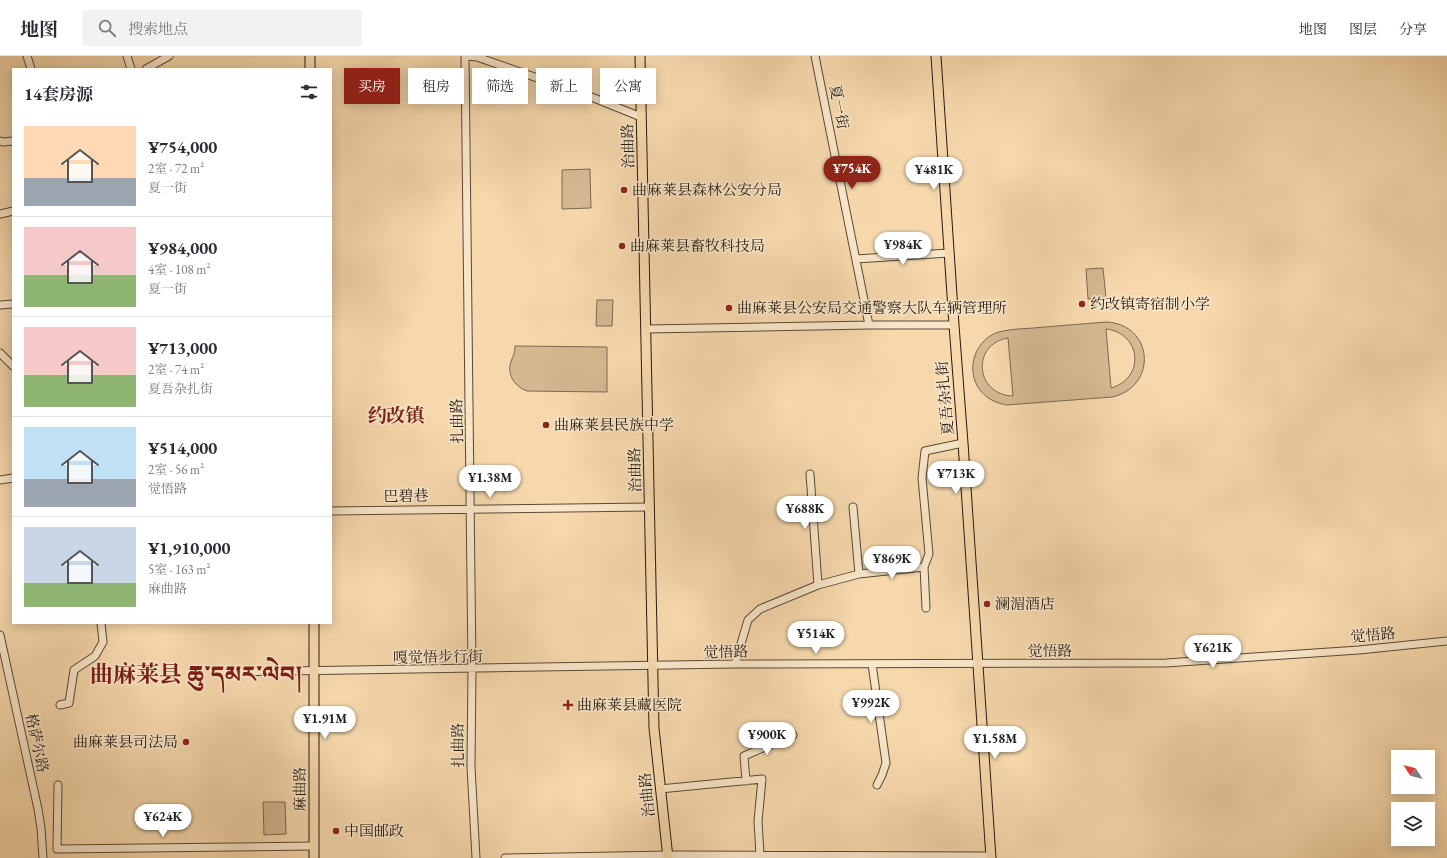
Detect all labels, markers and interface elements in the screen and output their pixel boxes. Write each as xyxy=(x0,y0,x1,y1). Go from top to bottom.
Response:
search box xyxy=(82,10,362,46)
text: 地图 xyxy=(20,17,58,42)
icon: search xyxy=(96,17,118,39)
text: 搜索地点 xyxy=(128,19,188,38)
text: 地图 xyxy=(1299,20,1327,38)
text: 图层 xyxy=(1349,20,1377,38)
text: 分享 xyxy=(1399,20,1427,38)
chip: 买房 xyxy=(344,68,400,104)
chip: 租房 xyxy=(408,68,464,104)
chip: 筛选 xyxy=(472,68,528,104)
chip: 新上 xyxy=(536,68,592,104)
chip: 公寓 xyxy=(600,68,656,104)
icon: filters xyxy=(298,81,320,103)
text: 14套房源 xyxy=(24,83,93,105)
street label: 夏一街 xyxy=(826,83,853,131)
street label: 治曲路 xyxy=(618,123,637,169)
text: ¥754,000 xyxy=(148,136,217,158)
icon: home xyxy=(56,142,104,190)
pin: ¥754K xyxy=(824,156,880,190)
pin: ¥481K xyxy=(906,157,962,191)
text: 2室 · 72 m² xyxy=(148,160,204,177)
text: ¥754K xyxy=(832,160,872,177)
text: ¥481K xyxy=(914,161,954,178)
text: 夏一街 xyxy=(148,179,187,196)
place label: 曲麻莱县森林公安分局 xyxy=(632,180,782,199)
marker: 曲麻莱县森林公安分局 xyxy=(619,185,629,195)
pin: ¥984K xyxy=(875,232,931,266)
place label: 曲麻莱县畜牧科技局 xyxy=(630,236,765,255)
text: ¥984K xyxy=(883,236,923,253)
text: ¥984,000 xyxy=(148,237,217,259)
marker: 曲麻莱县畜牧科技局 xyxy=(617,241,627,251)
icon: home xyxy=(56,243,104,291)
text: 4室 · 108 m² xyxy=(148,261,210,278)
text: 夏一街 xyxy=(148,280,187,297)
place label: 约改镇寄宿制小学 xyxy=(1090,294,1210,313)
place label: 曲麻莱县公安局交通警察大队车辆管理所 xyxy=(737,298,1007,317)
marker: 约改镇寄宿制小学 xyxy=(1077,299,1087,309)
marker: 曲麻莱县公安局交通警察大队车辆管理所 xyxy=(724,303,734,313)
text: ¥713,000 xyxy=(148,337,217,359)
icon: home xyxy=(56,343,104,391)
street label: 夏吾杂扎街 xyxy=(932,360,957,436)
text: 2室 · 74 m² xyxy=(148,361,204,378)
text: 夏吾杂扎街 xyxy=(148,380,213,397)
street label: 扎曲路 xyxy=(447,398,466,444)
district label: 约改镇 xyxy=(367,403,425,428)
place label: 曲麻莱县民族中学 xyxy=(554,415,674,434)
marker: 曲麻莱县民族中学 xyxy=(541,420,551,430)
text: ¥514,000 xyxy=(148,437,217,459)
icon: home xyxy=(56,443,104,491)
street label: 治曲路 xyxy=(625,447,644,493)
text: 2室 · 56 m² xyxy=(148,461,204,478)
pin: ¥713K xyxy=(928,461,984,495)
pin: ¥1.38M xyxy=(457,465,523,499)
text: ¥713K xyxy=(936,465,976,482)
text: ¥1.38M xyxy=(468,469,512,486)
text: 觉悟路 xyxy=(148,480,187,497)
street label: 巴碧巷 xyxy=(383,486,429,505)
pin: ¥688K xyxy=(777,496,833,530)
text: ¥688K xyxy=(785,500,825,517)
text: ¥1,910,000 xyxy=(148,537,230,559)
icon: home xyxy=(56,543,104,591)
pin: ¥869K xyxy=(864,546,920,580)
text: ¥869K xyxy=(872,550,912,567)
text: 5室 · 163 m² xyxy=(148,561,210,578)
text: 麻曲路 xyxy=(148,580,187,597)
place label: 澜湄酒店 xyxy=(995,594,1055,613)
marker: 澜湄酒店 xyxy=(982,599,992,609)
pin: ¥514K xyxy=(788,621,844,655)
street label: 觉悟路 xyxy=(1350,623,1396,646)
text: ¥514K xyxy=(796,625,836,642)
pin: ¥621K xyxy=(1185,635,1241,669)
text: ¥621K xyxy=(1193,639,1233,656)
street label: 觉悟路 xyxy=(1027,641,1073,660)
street label: 觉悟路 xyxy=(703,642,749,661)
street label: 嘎觉悟步行街 xyxy=(393,646,483,667)
district label: 曲麻莱县 ཆུ་དམར་ལེབ། xyxy=(90,656,302,694)
pin: ¥992K xyxy=(843,690,899,724)
text: ¥992K xyxy=(851,694,891,711)
place label: 曲麻莱县藏医院 xyxy=(577,695,682,714)
marker: 曲麻莱县藏医院 xyxy=(562,699,574,711)
pin: ¥1.91M xyxy=(292,706,358,740)
text: ¥1.91M xyxy=(303,710,347,727)
street label: 格萨尔路 xyxy=(22,712,53,774)
street label: 扎曲路 xyxy=(448,722,467,768)
pin: ¥900K xyxy=(739,722,795,756)
text: ¥900K xyxy=(747,726,787,743)
pin: ¥1.58M xyxy=(962,726,1028,760)
text: ¥1.58M xyxy=(973,730,1017,747)
place label: 曲麻莱县司法局 xyxy=(73,732,178,751)
marker: 曲麻莱县司法局 xyxy=(181,737,191,747)
north arrow xyxy=(1391,750,1435,794)
map controls xyxy=(1391,750,1435,846)
street label: 麻曲路 xyxy=(290,766,309,812)
street label: 治曲路 xyxy=(635,772,658,818)
button: layers xyxy=(1391,802,1435,846)
pin: ¥624K xyxy=(135,804,191,838)
text: ¥624K xyxy=(143,808,183,825)
place label: 中国邮政 xyxy=(344,821,404,840)
marker: 中国邮政 xyxy=(331,826,341,836)

